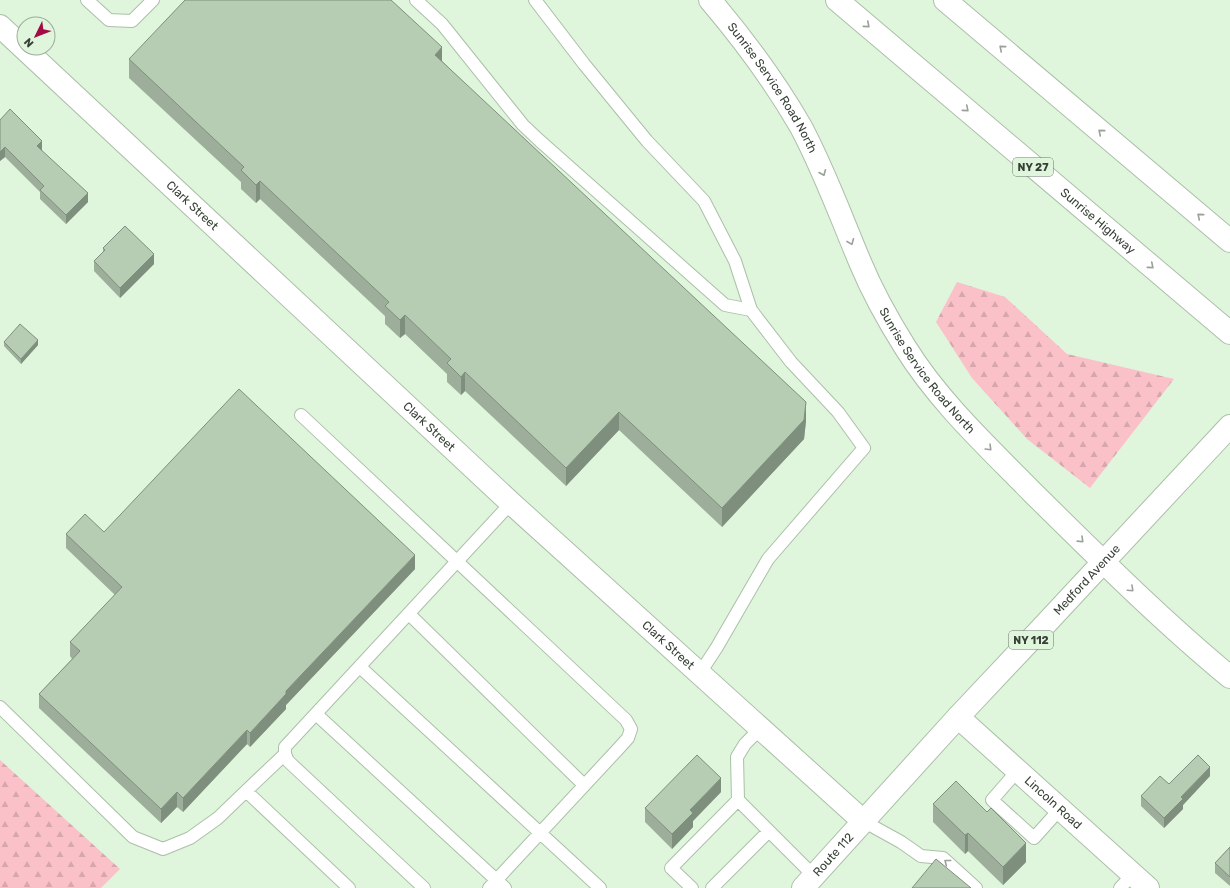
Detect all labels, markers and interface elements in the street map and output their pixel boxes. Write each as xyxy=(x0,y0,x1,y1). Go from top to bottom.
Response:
north arrow xyxy=(16,16,56,56)
street label: Sunrise Service Road North xyxy=(725,20,820,155)
one-way arrow xyxy=(862,21,869,28)
text: N xyxy=(22,35,37,50)
one-way arrow xyxy=(999,46,1006,53)
one-way arrow xyxy=(961,105,969,112)
one-way arrow xyxy=(1098,130,1106,137)
road number: NY 27 xyxy=(1013,158,1053,176)
one-way arrow xyxy=(818,168,826,176)
street label: Clark Street xyxy=(163,178,221,233)
street label: Sunrise Highway xyxy=(1058,185,1138,257)
one-way arrow xyxy=(1198,214,1205,221)
one-way arrow xyxy=(847,238,855,245)
one-way arrow xyxy=(1146,261,1153,268)
street label: Sunrise Service Road North xyxy=(876,305,978,436)
street label: Clark Street xyxy=(400,399,458,454)
one-way arrow xyxy=(984,443,992,451)
one-way arrow xyxy=(1076,535,1084,543)
street label: Medford Avenue xyxy=(1051,541,1123,618)
one-way arrow xyxy=(1127,584,1134,591)
street label: Clark Street xyxy=(639,618,698,673)
road number: NY 112 xyxy=(1009,631,1053,649)
street label: Lincoln Road xyxy=(1022,773,1085,832)
street label: Route 112 xyxy=(810,830,856,879)
one-way arrow xyxy=(944,860,951,867)

